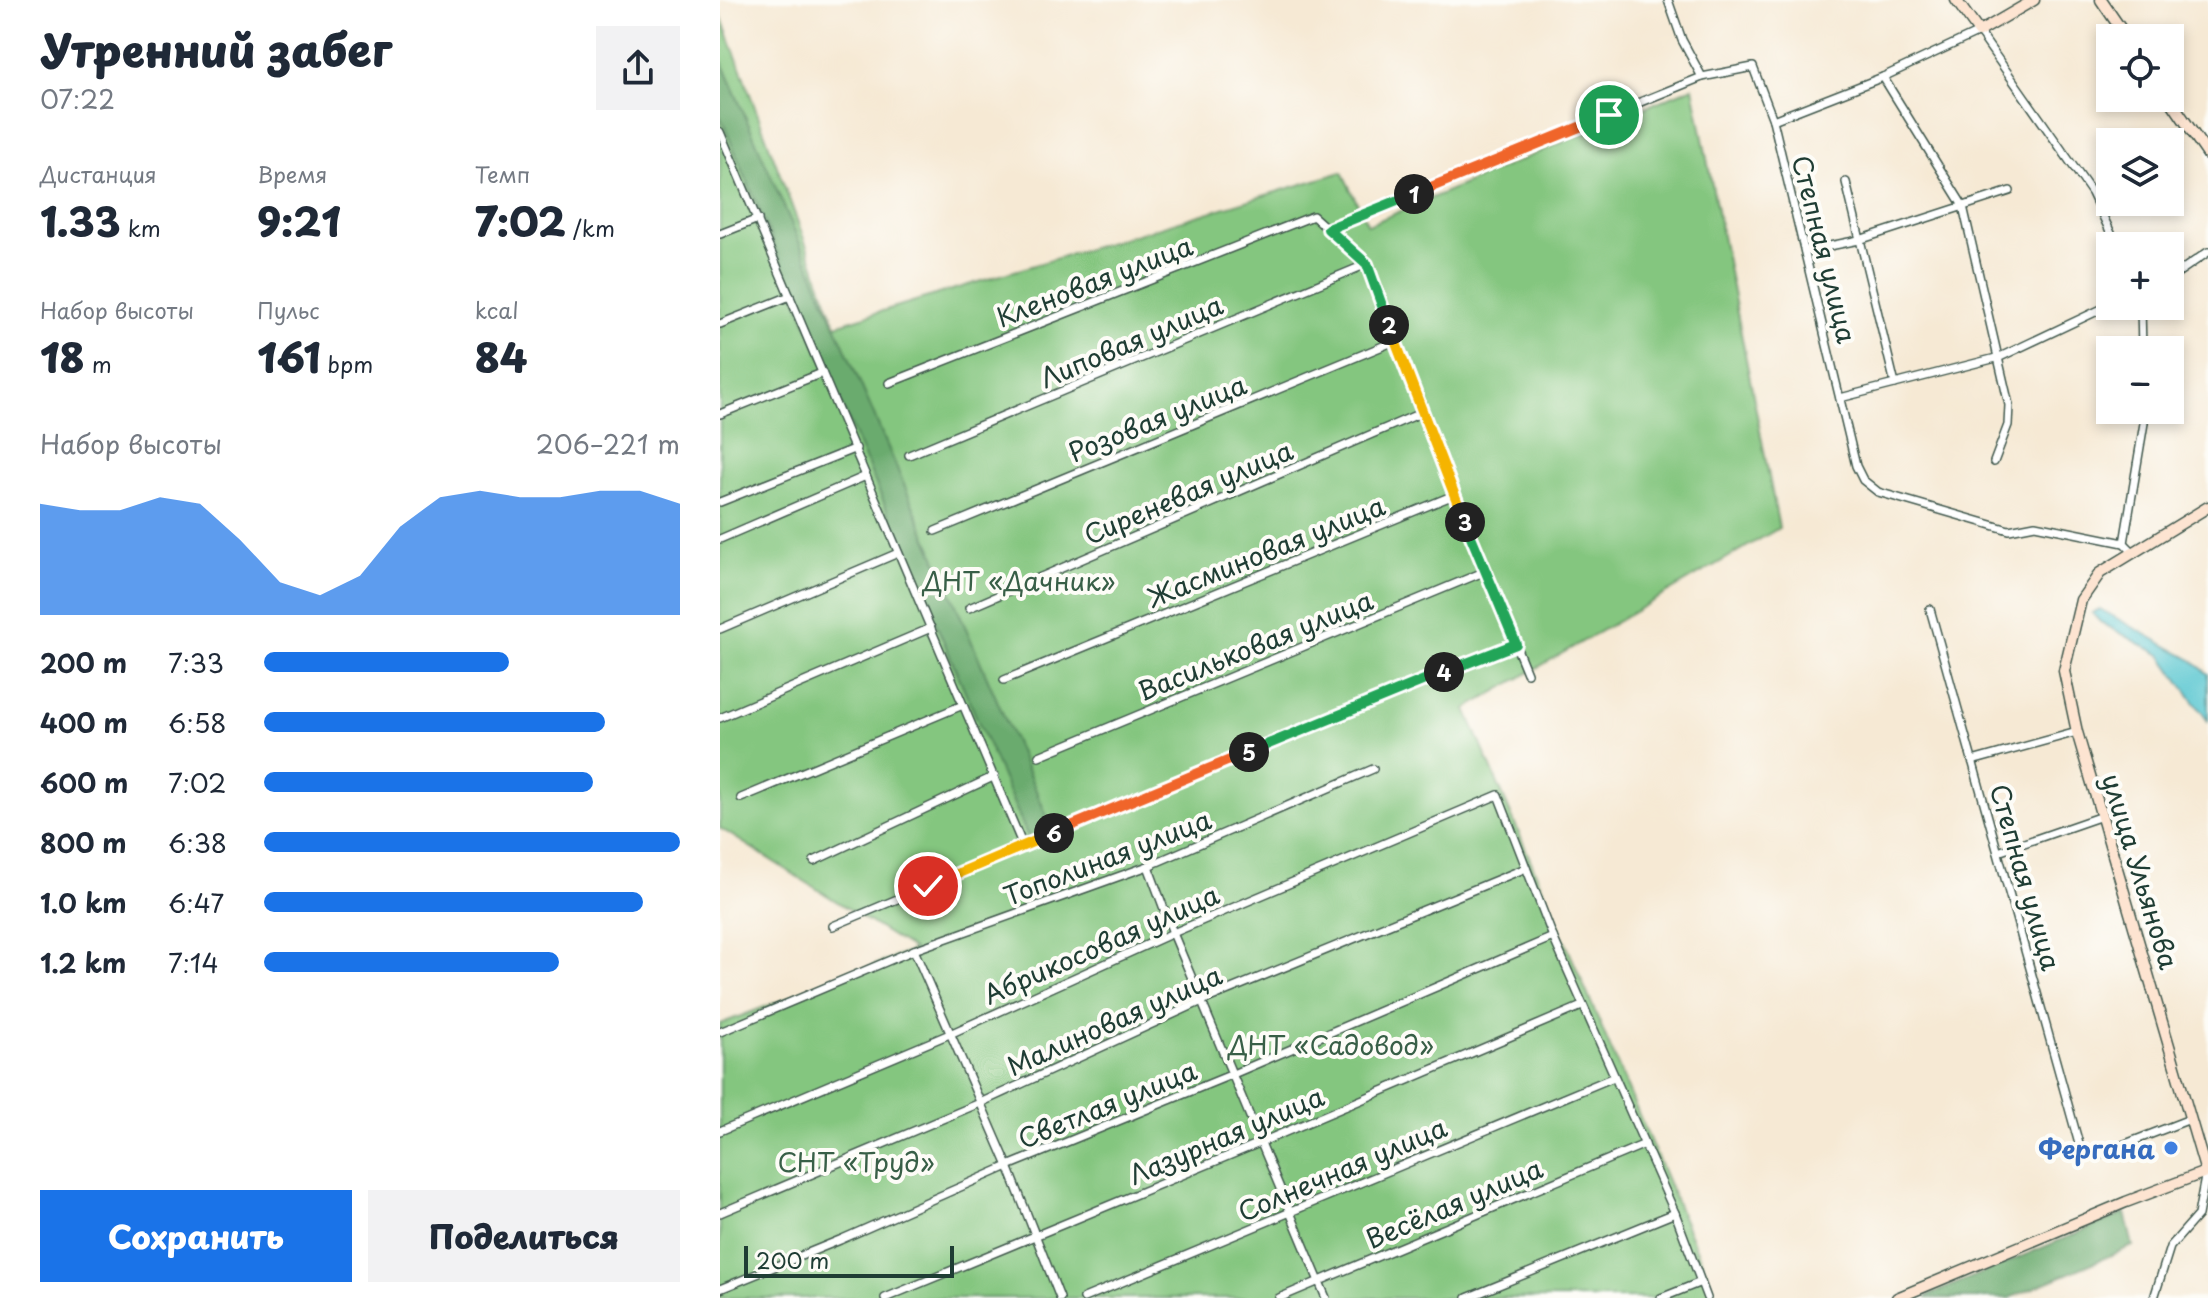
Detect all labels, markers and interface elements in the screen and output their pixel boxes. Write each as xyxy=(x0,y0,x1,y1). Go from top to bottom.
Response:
text: Утренний забег xyxy=(40,16,392,82)
map controls xyxy=(2096,24,2184,424)
button: locate xyxy=(2096,24,2184,112)
button: share xyxy=(596,26,680,110)
text: 07:22 xyxy=(40,79,115,118)
pin xyxy=(1575,81,1643,149)
icon: arrive xyxy=(1587,93,1631,137)
button: layers xyxy=(2096,128,2184,216)
street label: Степная улица xyxy=(1783,151,1867,348)
text: Дистанция xyxy=(40,157,157,190)
text: Время xyxy=(257,157,328,190)
text: Темп xyxy=(475,157,530,190)
pin: 1 xyxy=(1394,174,1434,214)
text: 1 xyxy=(1409,177,1419,210)
text: 1.33 xyxy=(40,190,121,251)
text: 9:21 xyxy=(257,190,341,251)
text: 7:02 xyxy=(475,190,566,251)
text: km xyxy=(121,211,161,244)
text: /km xyxy=(566,211,615,244)
street label: Кленовая улица xyxy=(990,225,1199,336)
button: + xyxy=(2096,232,2184,320)
street label: Липовая улица xyxy=(1033,285,1229,397)
text: Набор высоты xyxy=(40,293,194,326)
text: Пульс xyxy=(257,293,320,326)
text: kcal xyxy=(475,293,519,326)
pin: 2 xyxy=(1369,305,1409,345)
text: 2 xyxy=(1381,308,1397,341)
text: 18 xyxy=(40,326,84,387)
text: 161 xyxy=(257,326,320,387)
text: 84 xyxy=(475,326,527,387)
button: − xyxy=(2096,336,2184,424)
text: m xyxy=(84,347,112,380)
text: bpm xyxy=(320,347,373,380)
street label: Розовая улица xyxy=(1062,364,1253,472)
text: Набор высоты xyxy=(40,424,222,463)
text: 206–221 m xyxy=(536,424,680,463)
street label: Сиреневая улица xyxy=(1077,430,1299,554)
street label: Жасминовая улица xyxy=(1140,485,1391,617)
pin: 3 xyxy=(1445,502,1485,542)
text: 3 xyxy=(1458,505,1472,538)
park label: ДНТ «Дачник» xyxy=(922,561,1115,600)
street label: Васильковая улица xyxy=(1132,580,1379,710)
text: 200 m xyxy=(40,643,127,682)
text: 7:33 xyxy=(168,643,224,682)
pin: 4 xyxy=(1424,652,1464,692)
text: 4 xyxy=(1437,655,1451,688)
text: 400 m xyxy=(40,703,128,742)
text: 6:58 xyxy=(168,703,227,742)
pin: 5 xyxy=(1229,732,1269,772)
text: 5 xyxy=(1242,735,1256,768)
text: 600 m xyxy=(40,763,128,802)
text: 7:02 xyxy=(168,763,226,802)
street label: улица Ульянова xyxy=(2093,768,2189,974)
street label: Степная улица xyxy=(1981,779,2071,975)
street label: Тополиная улица xyxy=(998,799,1217,915)
pin: 6 xyxy=(1034,813,1074,853)
text: 6 xyxy=(1046,816,1062,849)
text: 800 m xyxy=(40,823,127,862)
text: 6:38 xyxy=(168,823,227,862)
pin xyxy=(894,852,962,920)
icon: check xyxy=(906,864,950,908)
street label: Абрикосовая улица xyxy=(977,874,1226,1014)
text: 1.0 km xyxy=(40,883,127,922)
text: 6:47 xyxy=(168,883,224,922)
text: 1.2 km xyxy=(40,943,126,982)
text: 7:14 xyxy=(168,943,219,982)
street label: Малиновая улица xyxy=(1000,955,1228,1085)
park label: ДНТ «Садовод» xyxy=(1227,1025,1434,1064)
street label: Светлая улица xyxy=(1012,1050,1203,1158)
street label: Лазурная улица xyxy=(1122,1076,1330,1194)
street label: Солнечная улица xyxy=(1231,1107,1453,1231)
place label: Фергана xyxy=(2038,1129,2155,1168)
marker: Фергана xyxy=(2162,1139,2180,1157)
park label: СНТ «Труд» xyxy=(777,1142,935,1181)
street label: Весёлая улица xyxy=(1360,1148,1549,1258)
button: Сохранить xyxy=(40,1190,352,1282)
button: Поделиться xyxy=(368,1190,680,1282)
scale bar xyxy=(744,1242,954,1278)
text: 200 m xyxy=(756,1243,829,1276)

